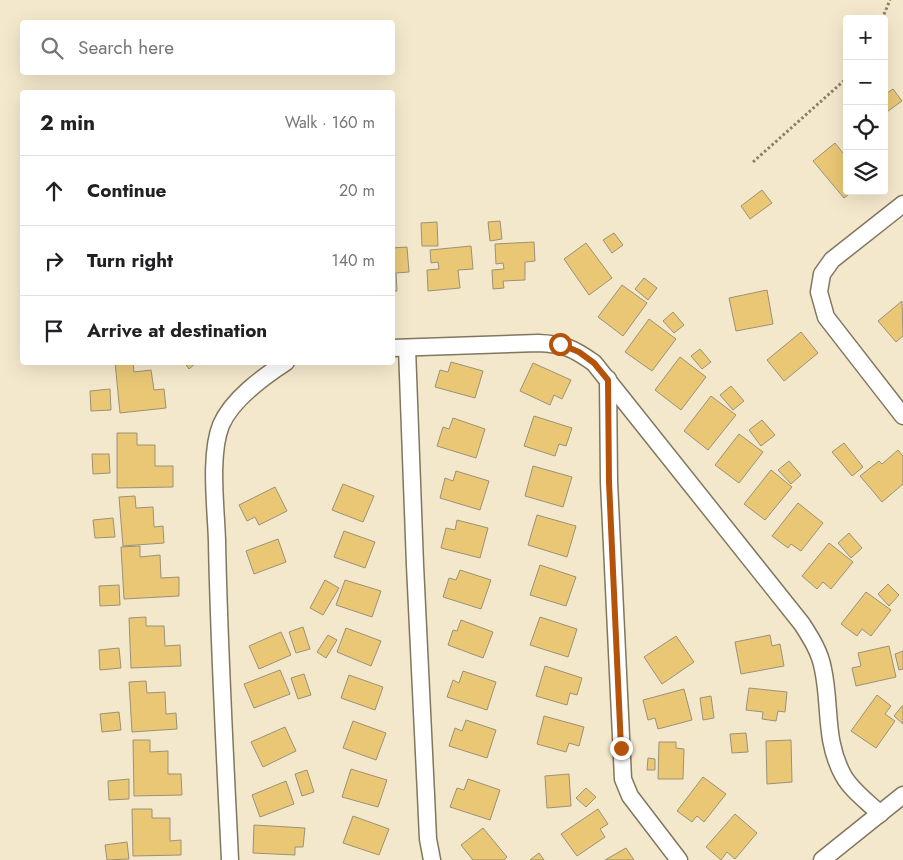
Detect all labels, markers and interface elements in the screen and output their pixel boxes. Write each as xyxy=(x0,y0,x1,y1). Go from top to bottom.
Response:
map controls xyxy=(843,15,888,195)
button: + xyxy=(843,15,888,60)
search box xyxy=(20,20,395,75)
icon: search xyxy=(38,34,66,62)
text: Search here xyxy=(78,34,174,61)
button: − xyxy=(843,60,888,105)
button: locate xyxy=(843,105,888,150)
text: 2 min xyxy=(40,108,95,138)
text: Walk · 160 m xyxy=(285,111,375,134)
button: layers xyxy=(843,150,888,195)
icon: ahead xyxy=(40,177,68,205)
text: Continue xyxy=(87,177,166,204)
text: 20 m xyxy=(339,179,375,202)
icon: right xyxy=(40,247,68,275)
text: Turn right xyxy=(87,247,173,274)
text: 140 m xyxy=(332,249,375,272)
icon: arrive xyxy=(40,317,68,345)
text: Arrive at destination xyxy=(87,317,267,344)
route start xyxy=(549,333,572,356)
route end xyxy=(610,737,633,760)

